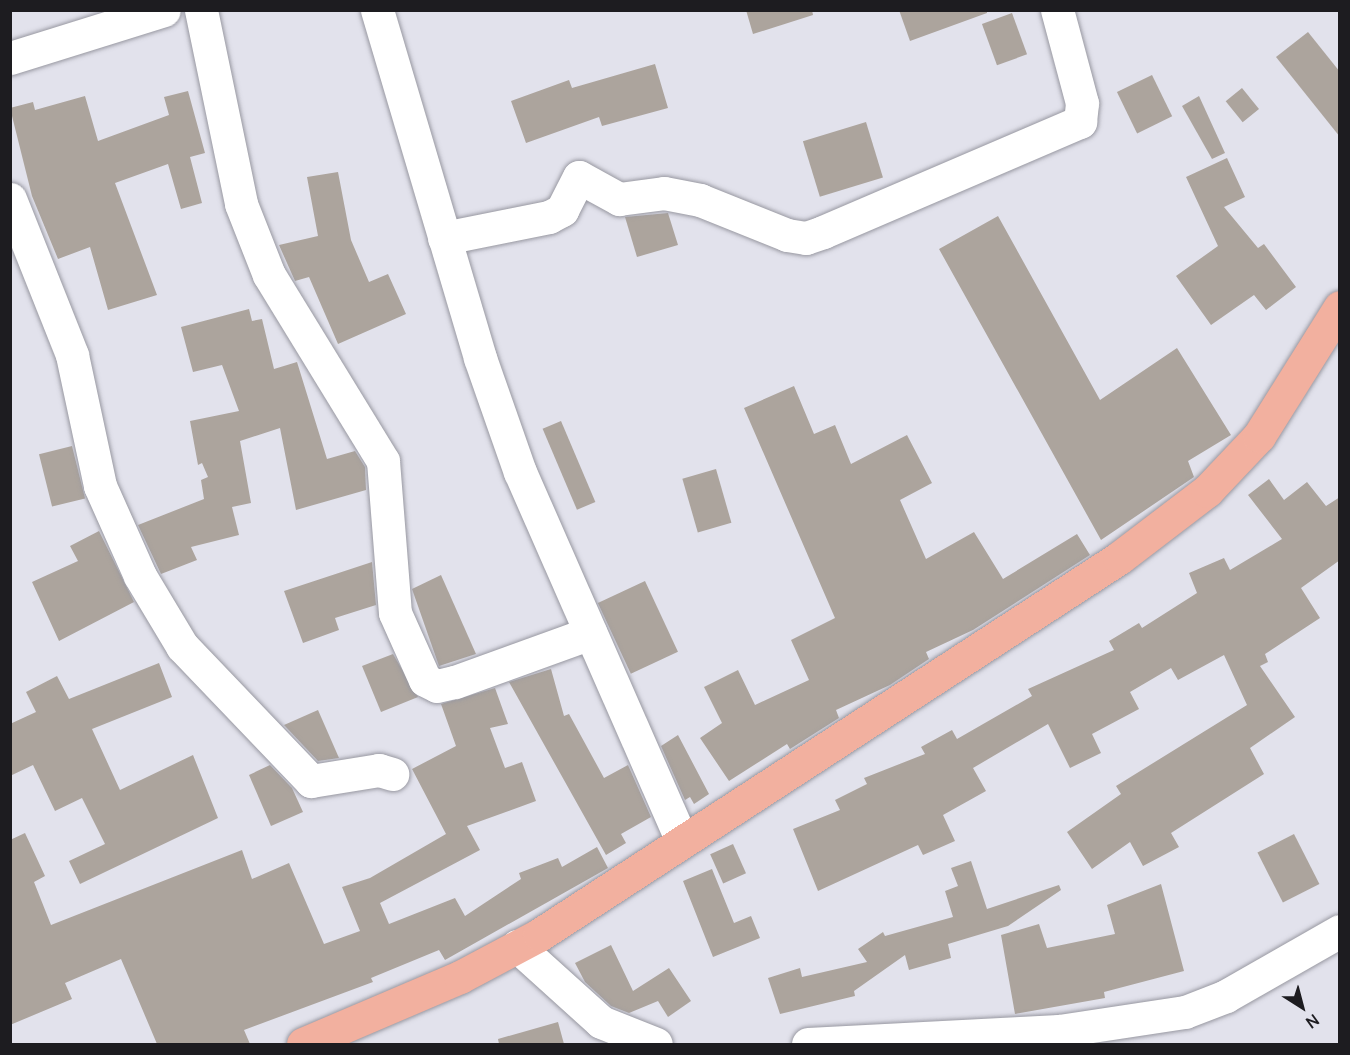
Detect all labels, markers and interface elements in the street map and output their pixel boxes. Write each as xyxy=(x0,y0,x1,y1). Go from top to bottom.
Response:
north arrow xyxy=(1272,977,1332,1037)
text: N xyxy=(1301,1009,1324,1034)

